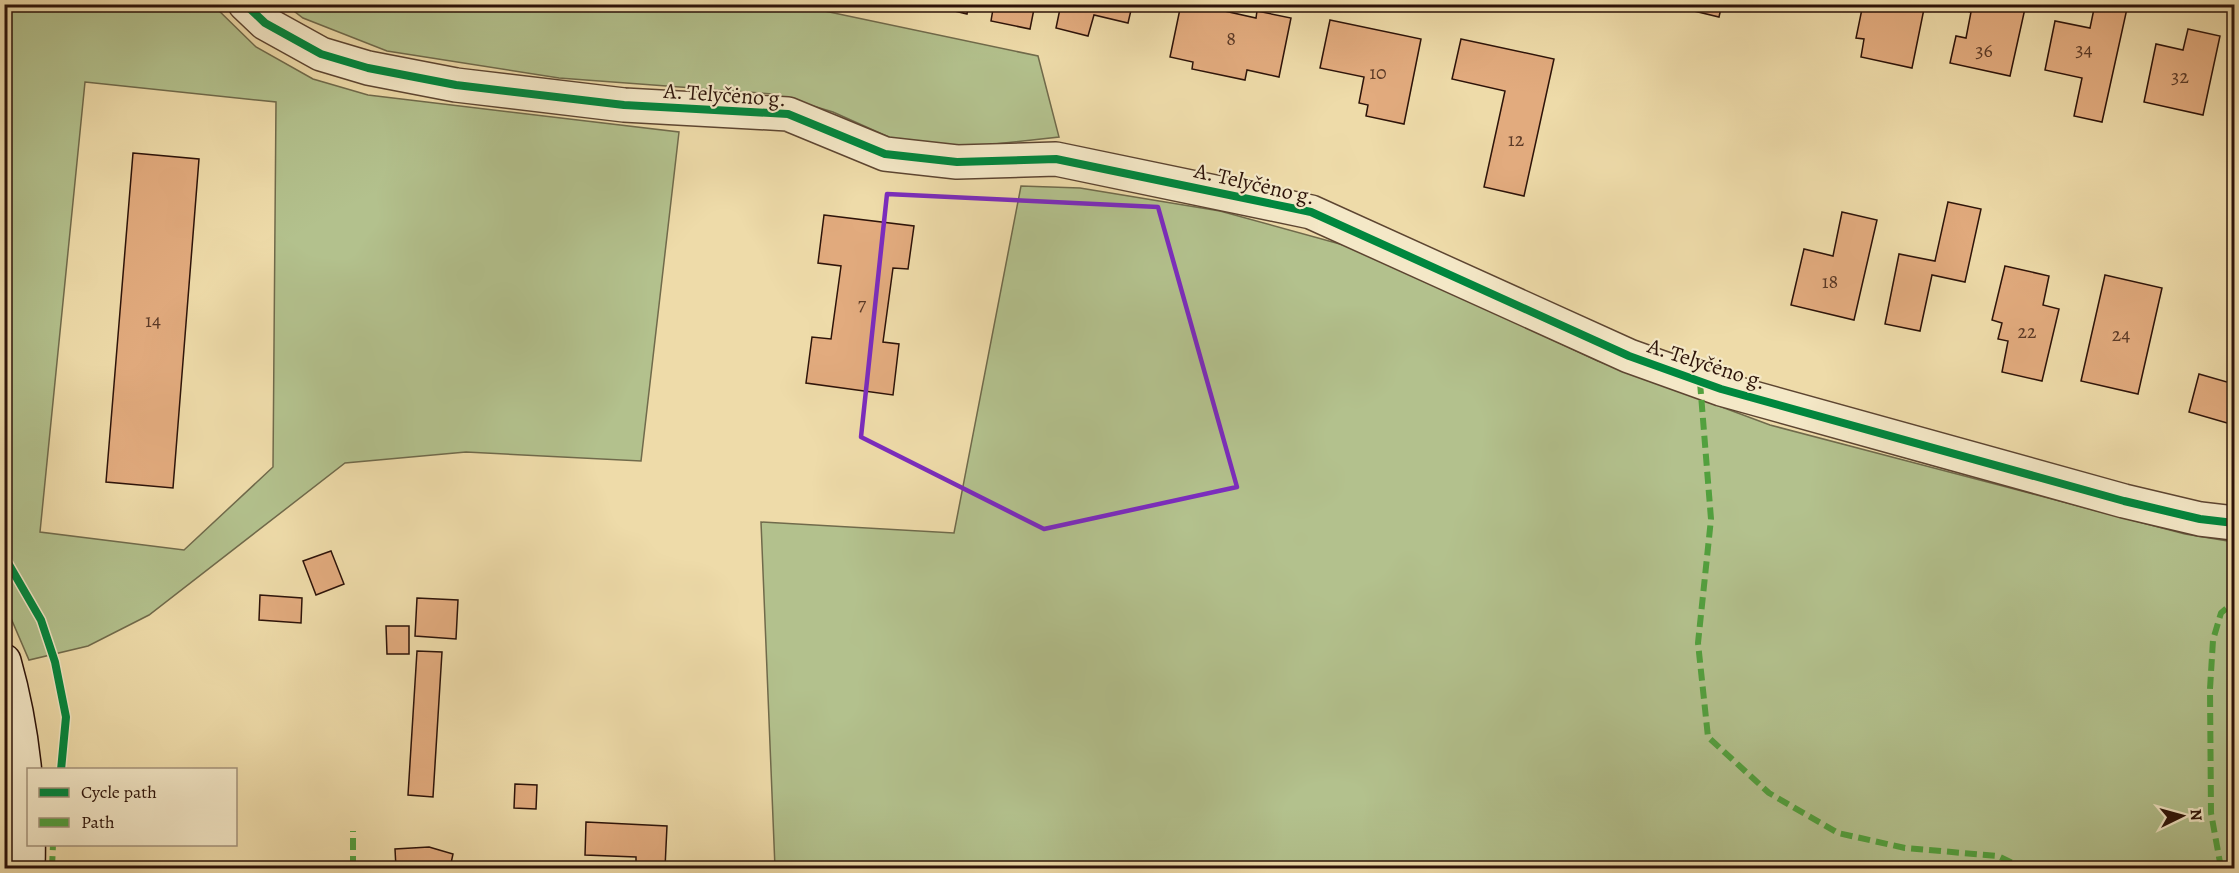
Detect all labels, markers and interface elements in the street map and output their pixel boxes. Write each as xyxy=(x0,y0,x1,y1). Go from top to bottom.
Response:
house number: 8 xyxy=(1226,25,1236,52)
house number: 34 xyxy=(2075,36,2093,63)
house number: 36 xyxy=(1975,37,1993,64)
house number: 10 xyxy=(1369,59,1387,86)
house number: 32 xyxy=(2171,63,2189,90)
street label: A. Telyčėno g. xyxy=(662,76,787,114)
house number: 12 xyxy=(1508,126,1525,153)
street label: A. Telyčėno g. xyxy=(1191,155,1318,212)
house number: 18 xyxy=(1822,268,1838,295)
house number: 7 xyxy=(858,290,867,317)
house number: 14 xyxy=(145,307,161,334)
house number: 22 xyxy=(2018,318,2037,345)
house number: 24 xyxy=(2112,321,2130,348)
street label: A. Telyčėno g. xyxy=(1643,330,1770,397)
legend xyxy=(27,768,237,846)
text: Cycle path xyxy=(81,780,157,804)
north arrow xyxy=(2152,786,2212,846)
text: N xyxy=(2184,808,2207,822)
text: Path xyxy=(81,810,115,834)

